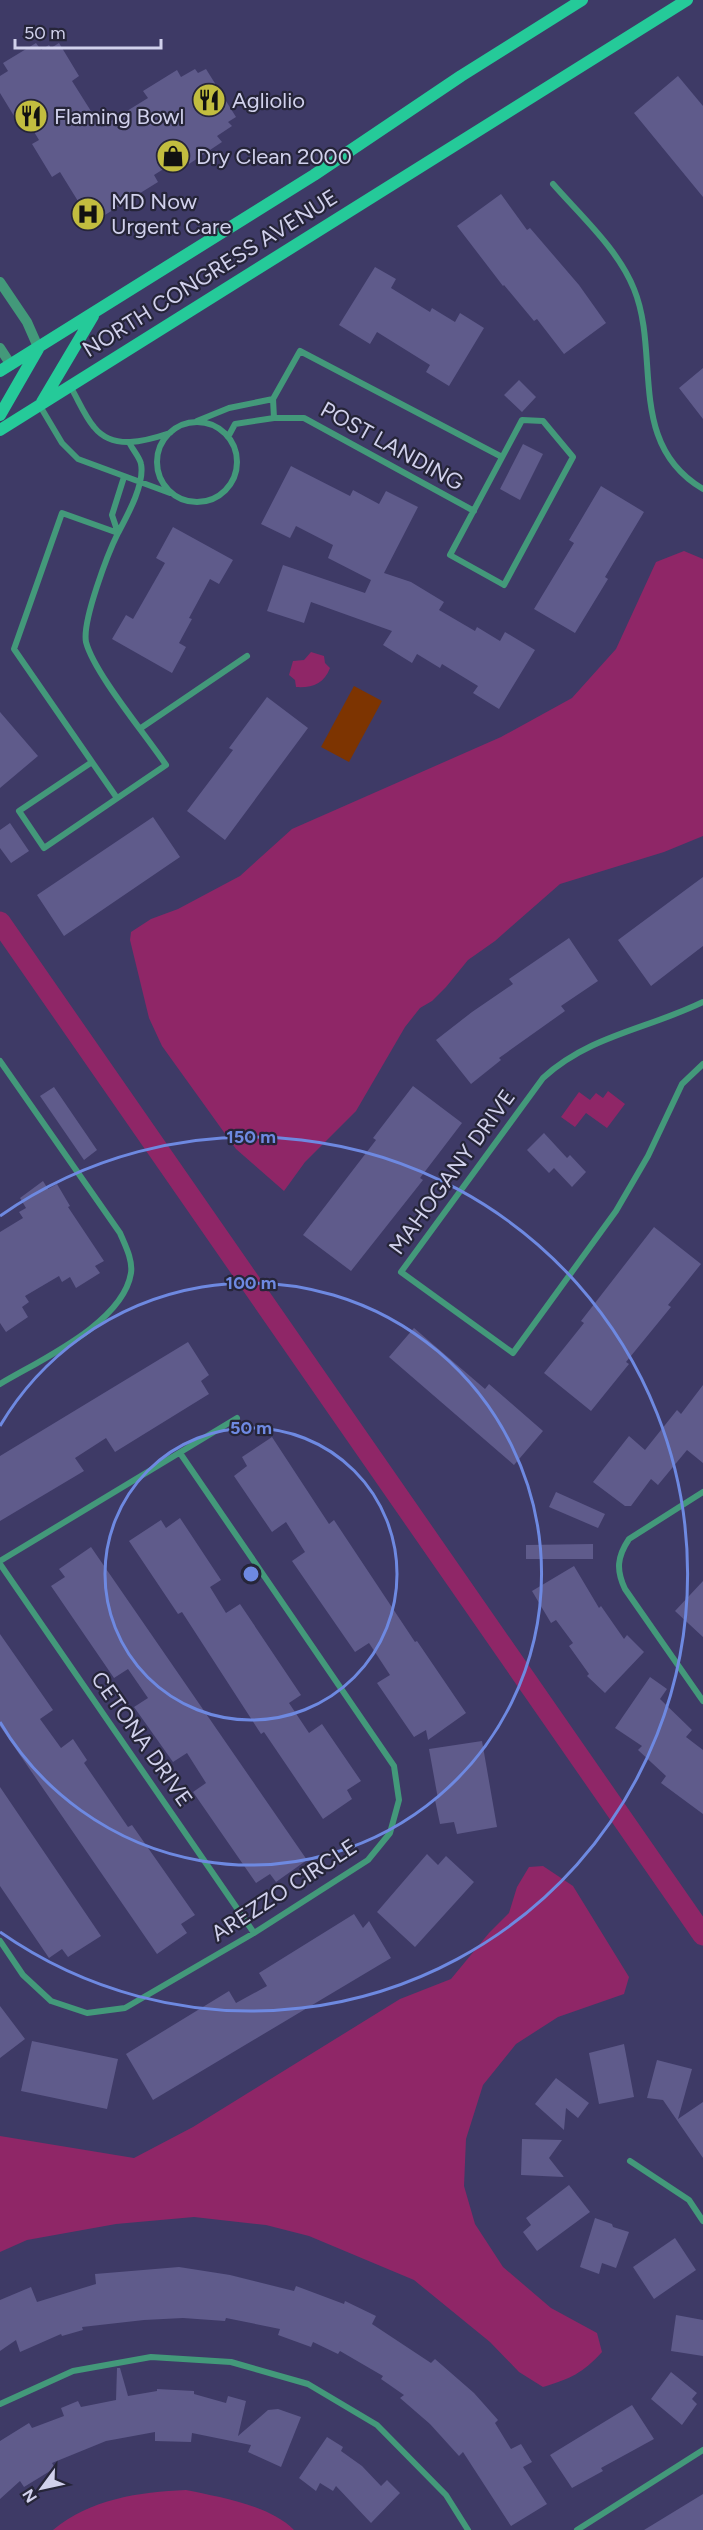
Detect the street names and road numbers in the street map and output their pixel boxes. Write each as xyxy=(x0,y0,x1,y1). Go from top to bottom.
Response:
street label: NORTH CONGRESS AVENUE xyxy=(77,183,343,363)
street label: POST LANDING xyxy=(316,396,468,496)
street label: MAHOGANY DRIVE xyxy=(383,1084,521,1260)
street label: CETONA DRIVE xyxy=(85,1666,199,1812)
street label: AREZZO CIRCLE xyxy=(206,1833,362,1947)

